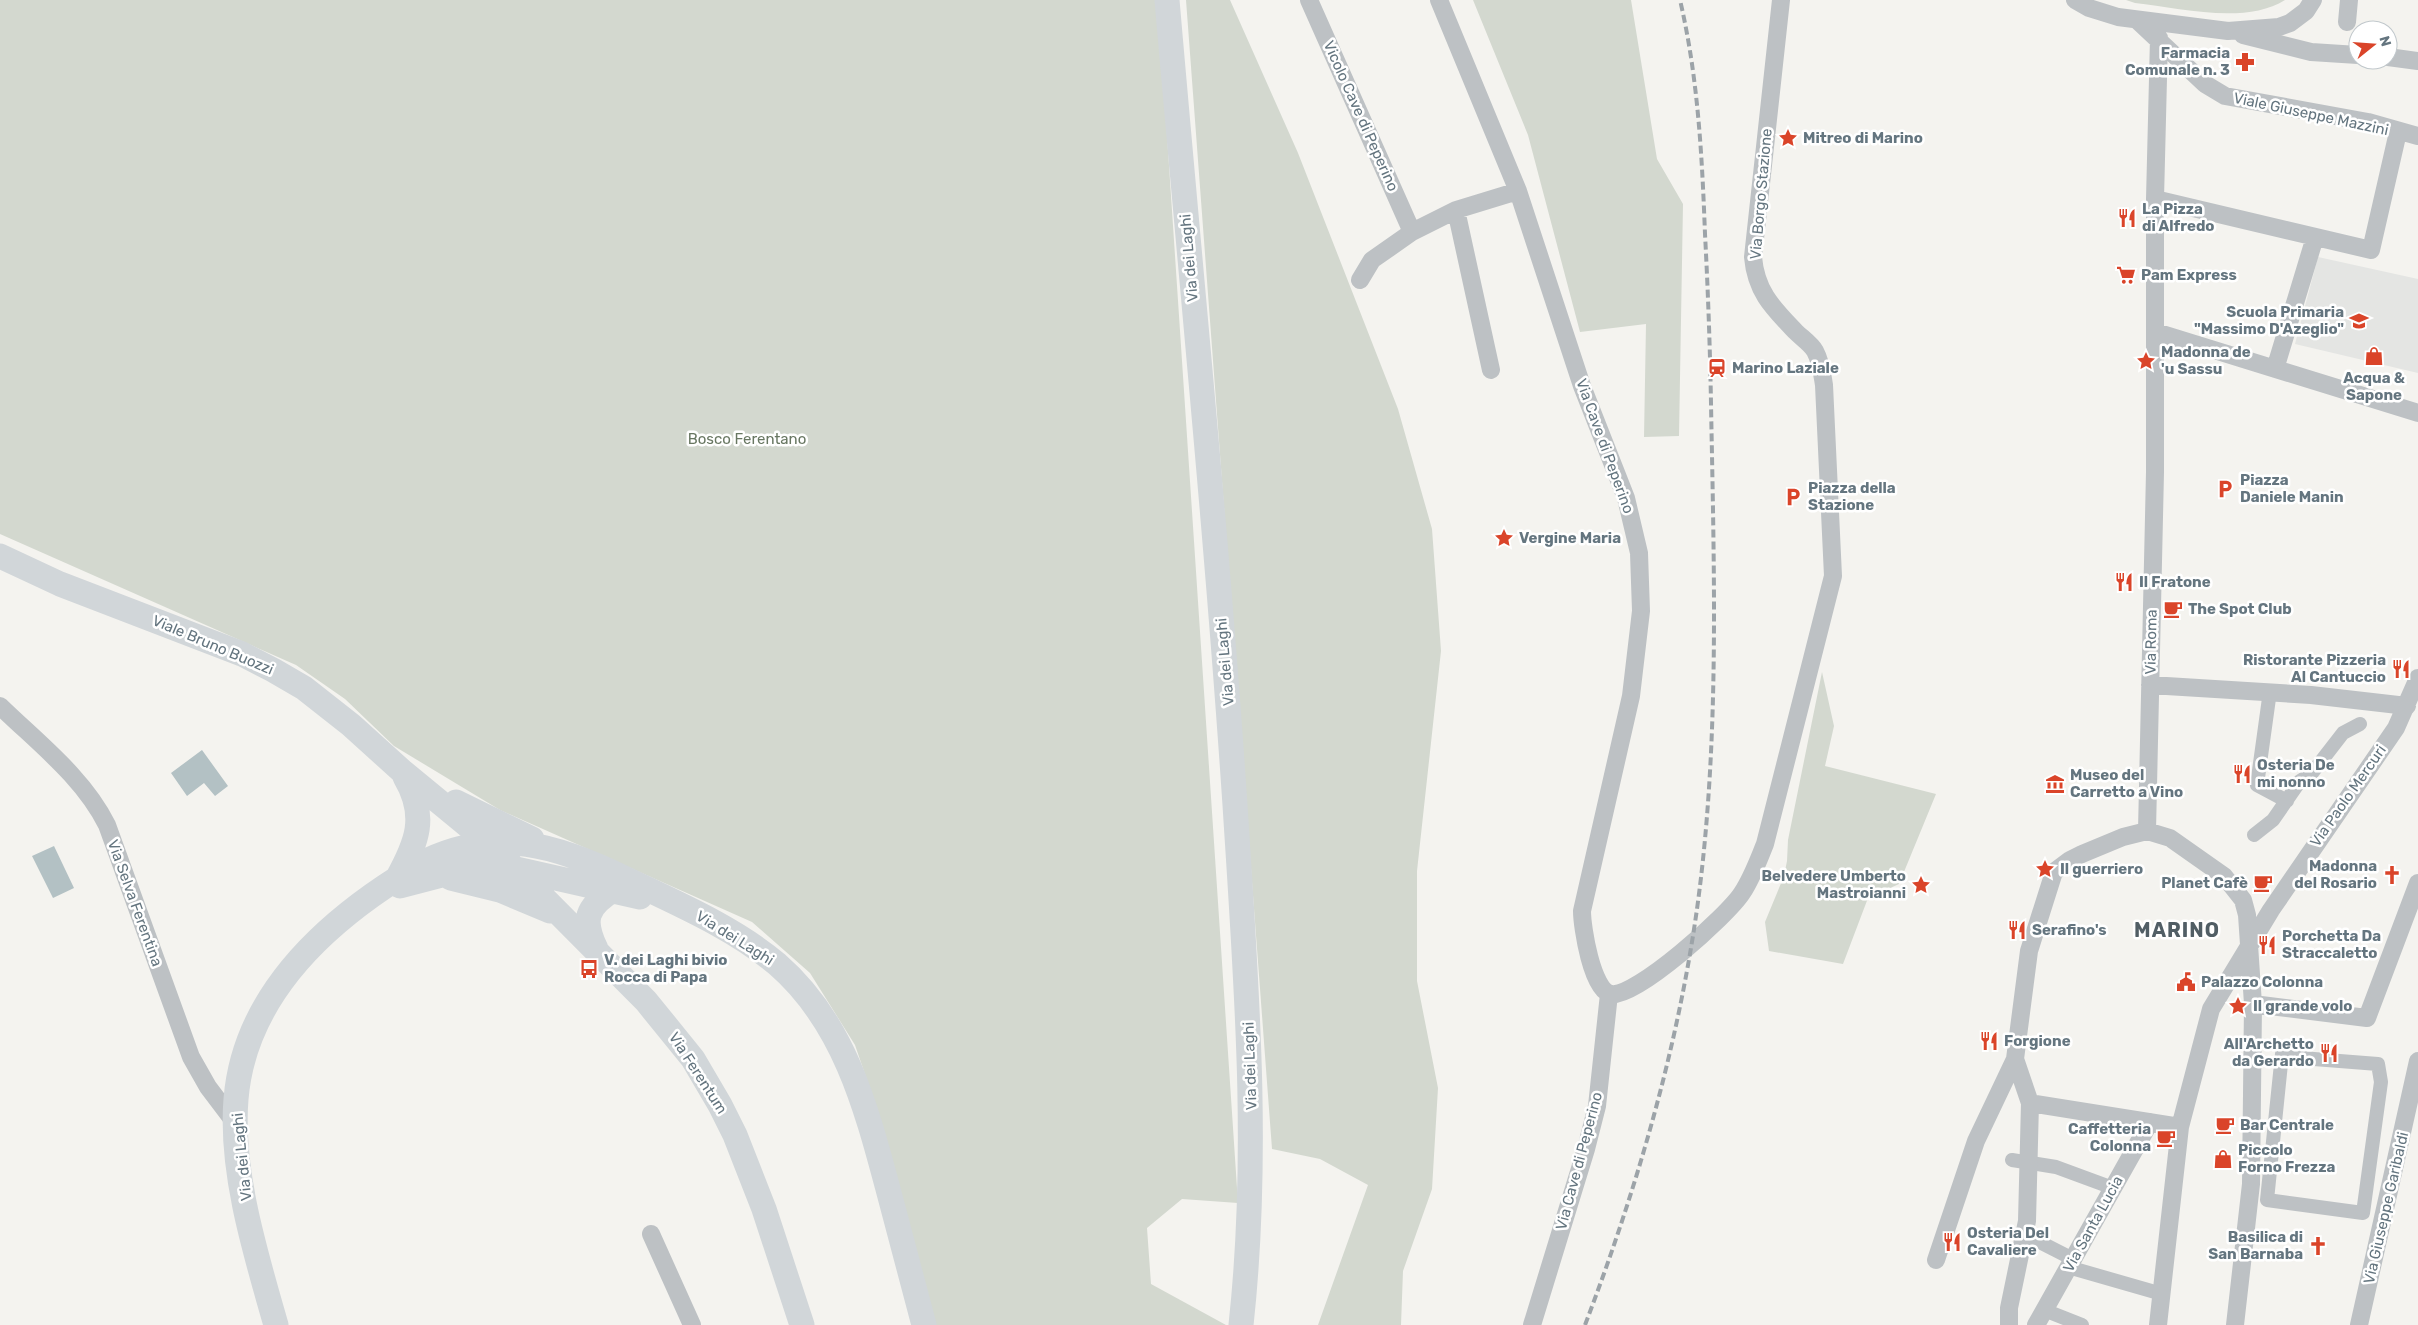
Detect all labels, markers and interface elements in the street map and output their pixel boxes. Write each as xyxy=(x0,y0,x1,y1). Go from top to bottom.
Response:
north arrow xyxy=(2348,20,2398,70)
text: N xyxy=(2375,34,2395,49)
street label: Vicolo Cave di Peperino xyxy=(1320,38,1402,194)
place label: Farmacia Comunale n. 3 xyxy=(2125,44,2230,79)
pharmacy icon: Farmacia Comunale n. 3 xyxy=(2234,51,2256,73)
street label: Viale Giuseppe Mazzini xyxy=(2232,89,2390,139)
place icon: Mitreo di Marino xyxy=(1777,127,1799,149)
street label: Via Borgo Stazione xyxy=(1746,128,1776,260)
place label: Mitreo di Marino xyxy=(1803,129,1923,147)
place label: La Pizza di Alfredo xyxy=(2142,200,2215,235)
restaurant icon: La Pizza di Alfredo xyxy=(2116,207,2138,229)
street label: Via dei Laghi xyxy=(1176,213,1202,303)
supermarket icon: Pam Express xyxy=(2115,264,2137,286)
place label: Pam Express xyxy=(2141,266,2237,284)
place label: Scuola Primaria "Massimo D'Azeglio" xyxy=(2194,303,2344,338)
school or university icon: Scuola Primaria "Massimo D'Azeglio" xyxy=(2348,310,2370,332)
place label: Madonna de 'u Sassu xyxy=(2161,343,2251,378)
shop icon: Acqua & Sapone xyxy=(2363,345,2385,367)
place icon: Madonna de 'u Sassu xyxy=(2135,350,2157,372)
station icon: Marino Laziale xyxy=(1706,357,1728,379)
place label: Marino Laziale xyxy=(1732,359,1839,377)
place label: Acqua & Sapone xyxy=(2343,369,2405,404)
street label: Via Cave di Peperino xyxy=(1572,376,1638,516)
park label: Bosco Ferentano xyxy=(688,430,806,448)
place label: Piazza Daniele Manin xyxy=(2240,471,2344,506)
parking icon: Piazza Daniele Manin xyxy=(2214,478,2236,500)
place label: Piazza della Stazione xyxy=(1808,479,1896,514)
parking icon: Piazza della Stazione xyxy=(1782,486,1804,508)
place icon: Vergine Maria xyxy=(1493,527,1515,549)
place label: Vergine Maria xyxy=(1519,529,1621,547)
restaurant icon: Il Fratone xyxy=(2113,571,2135,593)
place label: Il Fratone xyxy=(2139,573,2211,591)
cafe icon: The Spot Club xyxy=(2162,598,2184,620)
place label: The Spot Club xyxy=(2188,600,2292,618)
street label: Via Roma xyxy=(2141,609,2161,675)
street label: Viale Bruno Buozzi xyxy=(150,611,276,679)
street label: Via dei Laghi xyxy=(1212,617,1238,707)
place label: Ristorante Pizzeria Al Cantuccio xyxy=(2243,651,2386,686)
restaurant icon: Ristorante Pizzeria Al Cantuccio xyxy=(2390,658,2412,680)
street label: Via Paolo Mercuri xyxy=(2306,742,2390,850)
place label: Osteria De mi nonno xyxy=(2257,756,2335,791)
restaurant icon: Osteria De mi nonno xyxy=(2231,763,2253,785)
place label: Museo del Carretto a Vino xyxy=(2070,766,2183,801)
museum icon: Museo del Carretto a Vino xyxy=(2044,773,2066,795)
street label: Via Selva Ferentina xyxy=(104,837,166,969)
place label: Madonna del Rosario xyxy=(2294,857,2377,892)
place icon: Il guerriero xyxy=(2034,858,2056,880)
place label: Il guerriero xyxy=(2060,860,2143,878)
church icon: Madonna del Rosario xyxy=(2381,864,2403,886)
place label: Belvedere Umberto Mastroianni xyxy=(1762,867,1906,902)
cafe icon: Planet Cafè xyxy=(2252,872,2274,894)
place icon: Belvedere Umberto Mastroianni xyxy=(1910,874,1932,896)
place label: Planet Cafè xyxy=(2161,874,2248,892)
street label: Via dei Laghi xyxy=(693,907,777,969)
district label: MARINO xyxy=(2134,918,2220,942)
restaurant icon: Serafino's xyxy=(2006,919,2028,941)
place label: Serafino's xyxy=(2032,921,2107,939)
place label: Porchetta Da Straccaletto xyxy=(2282,927,2381,962)
restaurant icon: Porchetta Da Straccaletto xyxy=(2256,934,2278,956)
place label: V. dei Laghi bivio Rocca di Papa xyxy=(604,951,728,986)
bus stop icon: V. dei Laghi bivio Rocca di Papa xyxy=(578,958,600,980)
public building icon: Palazzo Colonna xyxy=(2175,971,2197,993)
place label: Palazzo Colonna xyxy=(2201,973,2323,991)
place icon: Il grande volo xyxy=(2227,995,2249,1017)
place label: Il grande volo xyxy=(2253,997,2352,1015)
street label: Via dei Laghi xyxy=(1239,1021,1261,1111)
street label: Via Ferentum xyxy=(665,1029,731,1117)
restaurant icon: Forgione xyxy=(1978,1030,2000,1052)
place label: Forgione xyxy=(2004,1032,2071,1050)
place label: All'Archetto da Gerardo xyxy=(2224,1035,2314,1070)
restaurant icon: All'Archetto da Gerardo xyxy=(2318,1042,2340,1064)
street label: Via Cave di Peperino xyxy=(1552,1090,1606,1232)
street label: Via dei Laghi xyxy=(228,1112,256,1202)
cafe icon: Bar Centrale xyxy=(2214,1114,2236,1136)
place label: Bar Centrale xyxy=(2240,1116,2334,1134)
place label: Caffetteria Colonna xyxy=(2068,1120,2151,1155)
cafe icon: Caffetteria Colonna xyxy=(2155,1127,2177,1149)
street label: Via Giuseppe Garibaldi xyxy=(2360,1130,2412,1286)
place label: Piccolo Forno Frezza xyxy=(2238,1141,2335,1176)
shop icon: Piccolo Forno Frezza xyxy=(2212,1148,2234,1170)
street label: Via Santa Lucia xyxy=(2059,1173,2127,1275)
place label: Osteria Del Cavaliere xyxy=(1967,1224,2049,1259)
place label: Basilica di San Barnaba xyxy=(2208,1228,2303,1263)
restaurant icon: Osteria Del Cavaliere xyxy=(1941,1231,1963,1253)
church icon: Basilica di San Barnaba xyxy=(2307,1235,2329,1257)

